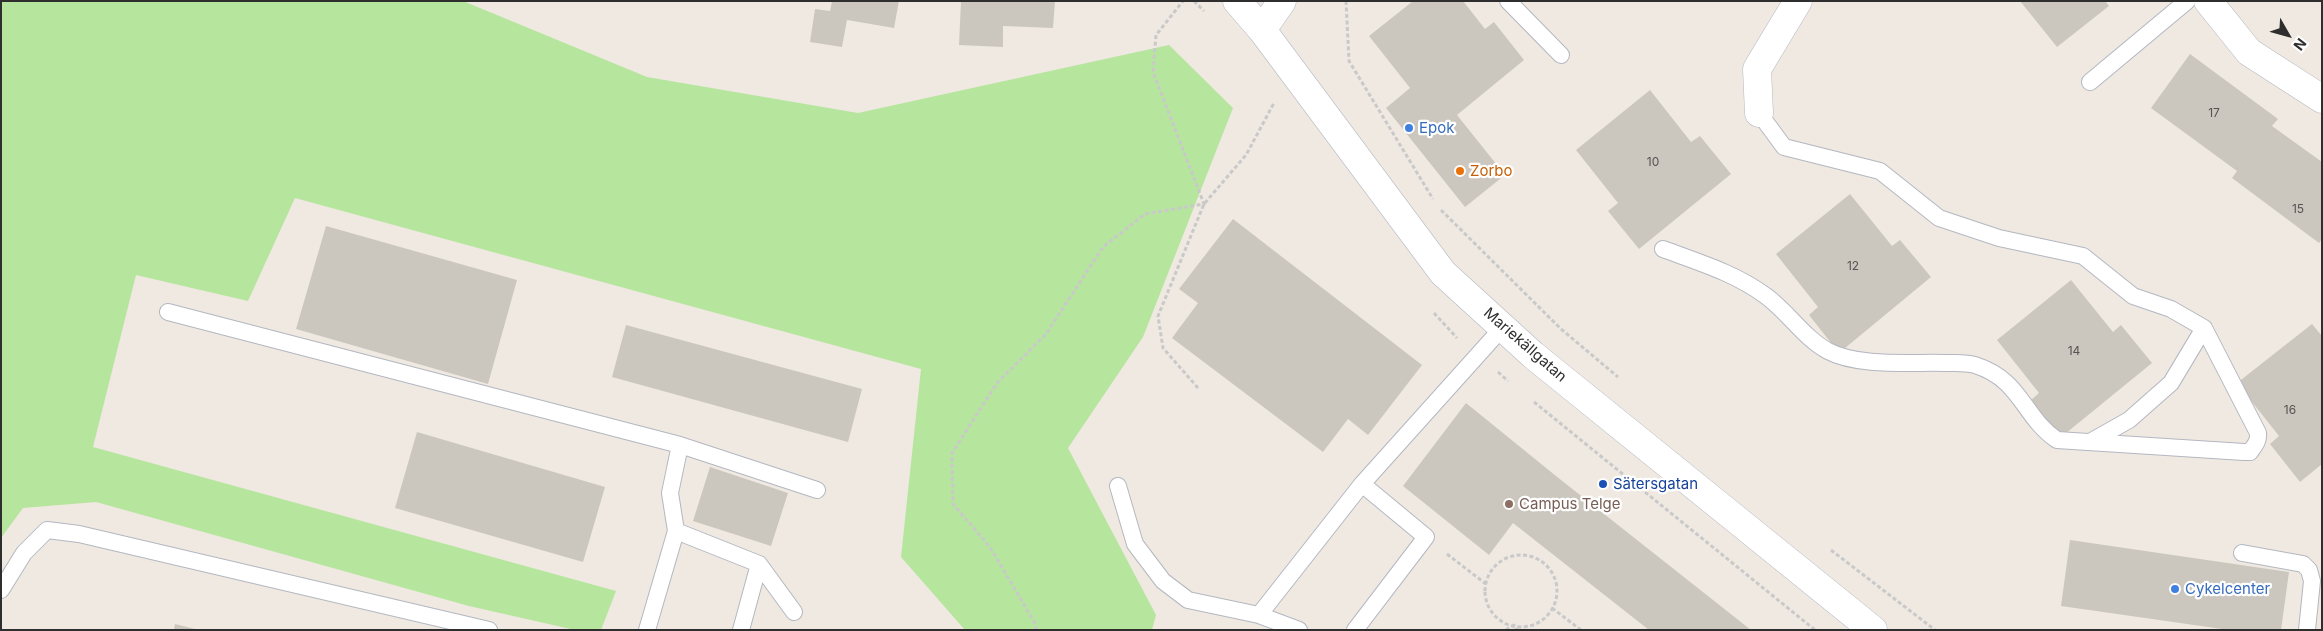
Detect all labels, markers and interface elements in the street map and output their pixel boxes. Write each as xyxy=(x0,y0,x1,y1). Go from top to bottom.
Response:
north arrow xyxy=(2263,10,2313,60)
text: N xyxy=(2290,35,2310,54)
house number: 17 xyxy=(2208,106,2220,120)
place label: Epok xyxy=(1419,119,1454,137)
marker: Epok xyxy=(1403,122,1415,134)
house number: 10 xyxy=(1647,155,1659,169)
place label: Zorbo xyxy=(1470,162,1512,180)
marker: Zorbo xyxy=(1454,165,1466,177)
house number: 15 xyxy=(2292,202,2304,216)
house number: 12 xyxy=(1847,259,1859,273)
street label: Mariekällgatan xyxy=(1480,304,1570,386)
house number: 14 xyxy=(2068,344,2080,358)
house number: 16 xyxy=(2284,403,2296,417)
place label: Sätersgatan xyxy=(1613,475,1698,493)
marker: Sätersgatan xyxy=(1597,478,1609,490)
place label: Campus Telge xyxy=(1519,495,1621,513)
marker: Campus Telge xyxy=(1503,498,1515,510)
place label: Cykelcenter xyxy=(2185,580,2270,598)
marker: Cykelcenter xyxy=(2169,583,2181,595)

